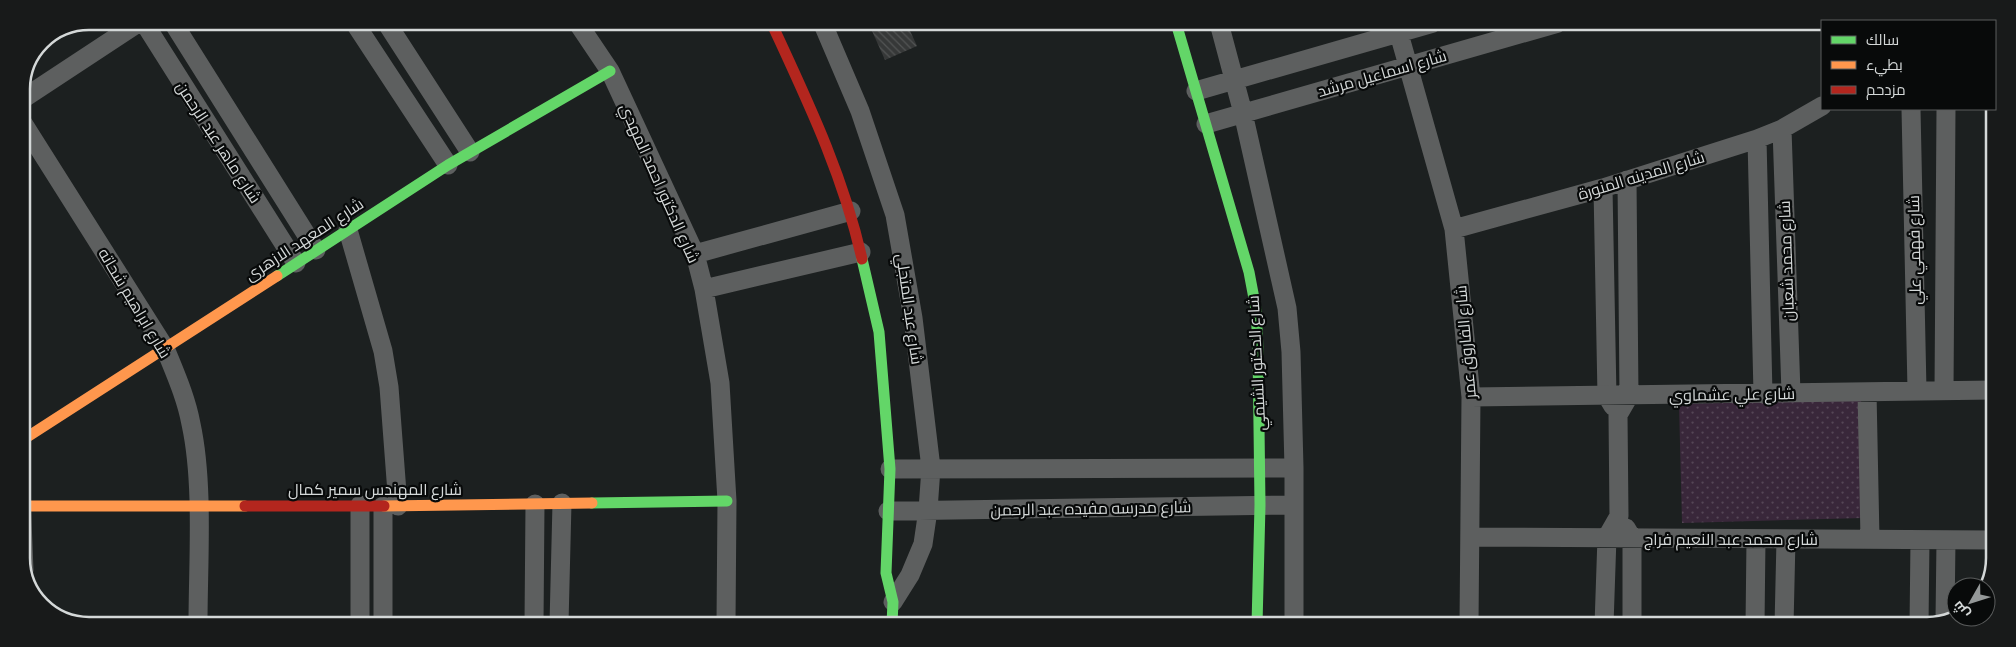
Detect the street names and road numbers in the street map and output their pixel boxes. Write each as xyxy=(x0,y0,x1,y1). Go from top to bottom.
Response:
street label: شارع اسماعيل مرشد xyxy=(1315,45,1449,103)
street label: شارع ماهر عبد الرحمن xyxy=(170,77,266,208)
street label: شارع الدكتور احمد المهدي xyxy=(612,100,704,268)
street label: شارع المدينه المنورة xyxy=(1575,146,1707,206)
street label: شارع المعهد الازهرى xyxy=(241,193,368,287)
street label: شارع فهمي علي xyxy=(1903,195,1929,305)
street label: شارع محمد شعبان xyxy=(1774,200,1800,322)
street label: شارع ابراهيم شحاته xyxy=(93,244,176,363)
street label: شارع عبد المتجلي xyxy=(888,252,928,366)
street label: شارع الفاروق عمر xyxy=(1450,284,1482,400)
street label: شارع الدكتور الشيمي xyxy=(1242,295,1274,431)
street label: شارع علي عشماوي xyxy=(1669,383,1795,409)
street label: شارع المهندس سمير كمال xyxy=(288,479,462,501)
street label: شارع مدرسه مفيده عبد الرحمن xyxy=(990,496,1192,522)
street label: شارع محمد عبد النعيم فراج xyxy=(1644,529,1818,551)

